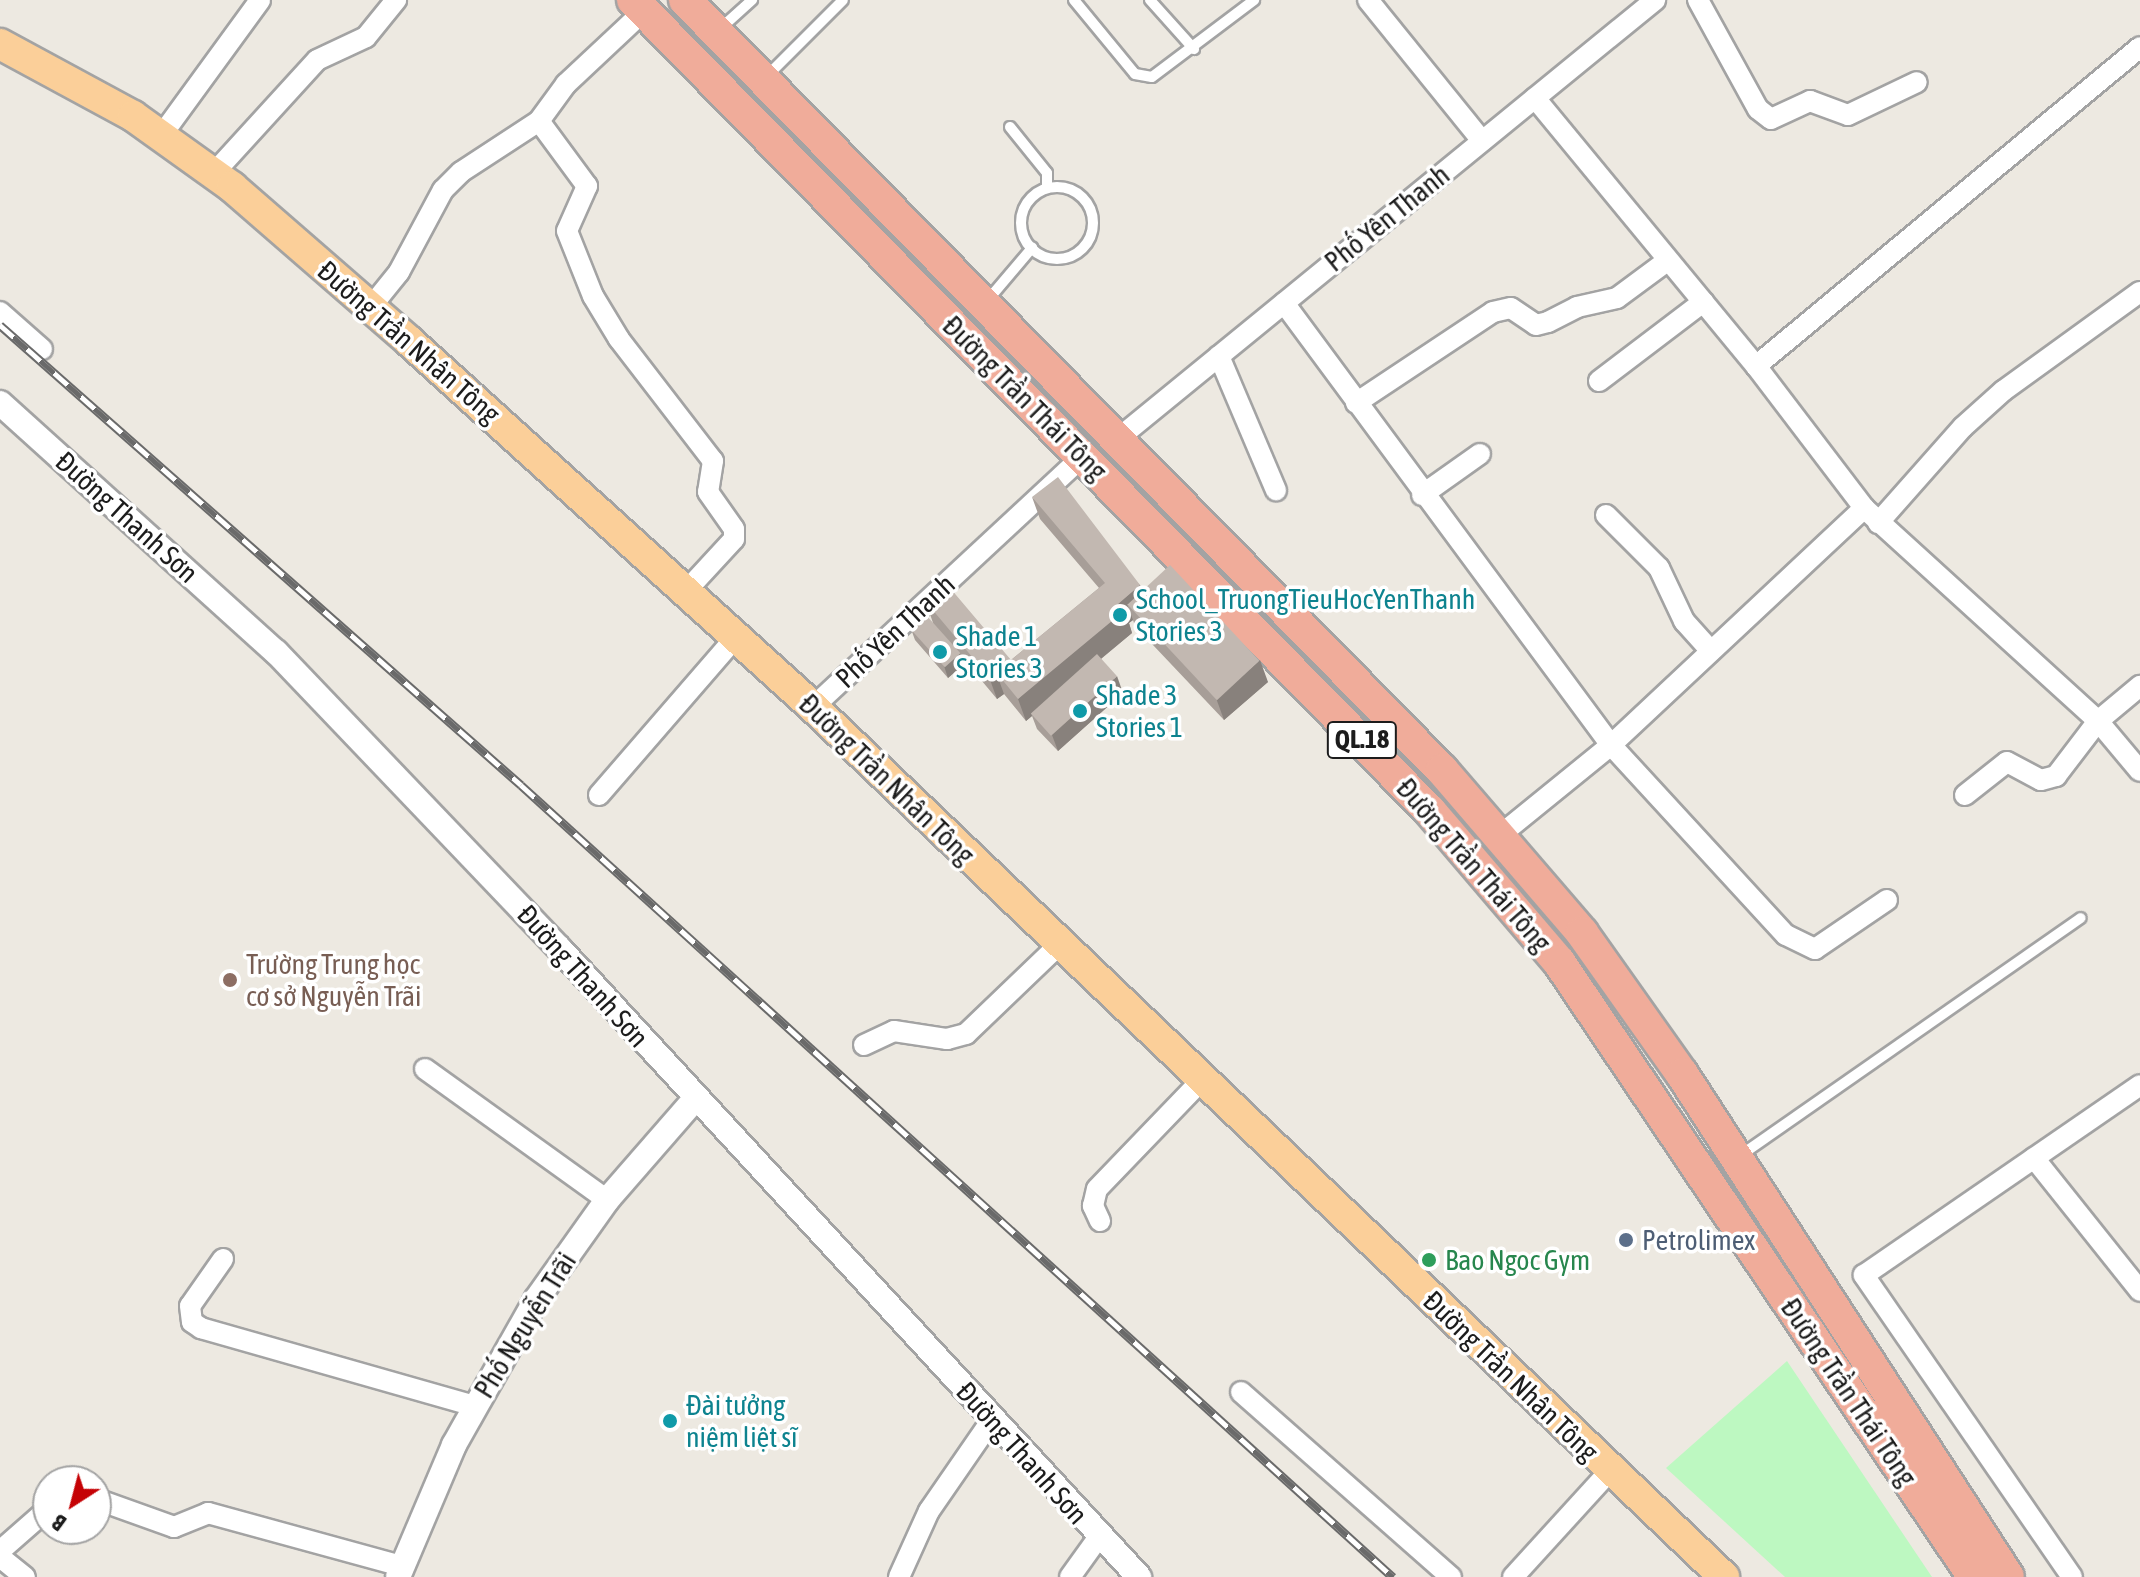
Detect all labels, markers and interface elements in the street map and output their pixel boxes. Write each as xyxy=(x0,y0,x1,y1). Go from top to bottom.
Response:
street label: Phố Yên Thanh xyxy=(1318,158,1456,278)
street label: Đường Trần Nhân Tông xyxy=(311,254,507,430)
street label: Đường Trần Thái Tông xyxy=(936,309,1114,487)
street label: Đường Thanh Sơn xyxy=(49,444,205,590)
street label: Phố Yên Thanh xyxy=(828,567,962,695)
place label: School_TruongTieuHocYenThanh Stories 3 xyxy=(1136,582,1475,648)
marker: School_TruongTieuHocYenThanh Stories 3 xyxy=(1111,606,1129,624)
place label: Shade 1 Stories 3 xyxy=(956,619,1043,685)
marker: Shade 1 Stories 3 xyxy=(931,643,949,661)
place label: Shade 3 Stories 1 xyxy=(1096,678,1183,744)
street label: Đường Trần Nhân Tông xyxy=(792,687,982,871)
marker: Shade 3 Stories 1 xyxy=(1071,702,1089,720)
road number: QL.18 xyxy=(1326,718,1398,762)
street label: Đường Trần Thái Tông xyxy=(1390,772,1558,958)
street label: Đường Thanh Sơn xyxy=(510,898,656,1054)
place label: Trường Trung học cơ sở Nguyễn Trãi xyxy=(246,947,421,1013)
marker: Trường Trung học cơ sở Nguyễn Trãi xyxy=(221,971,239,989)
place label: Petrolimex xyxy=(1642,1223,1755,1257)
marker: Petrolimex xyxy=(1617,1231,1635,1249)
place label: Bao Ngoc Gym xyxy=(1445,1243,1590,1277)
street label: Phố Nguyễn Trãi xyxy=(467,1246,583,1404)
marker: Bao Ngoc Gym xyxy=(1420,1251,1438,1269)
street label: Đường Trần Nhân Tông xyxy=(1416,1284,1606,1468)
street label: Đường Trần Thái Tông xyxy=(1774,1292,1924,1492)
street label: Đường Thanh Sơn xyxy=(949,1375,1095,1531)
place label: Đài tưởng niệm liệt sĩ xyxy=(686,1388,798,1454)
marker: Đài tưởng niệm liệt sĩ xyxy=(661,1412,679,1430)
north arrow xyxy=(32,1465,112,1545)
text: B xyxy=(47,1509,71,1536)

